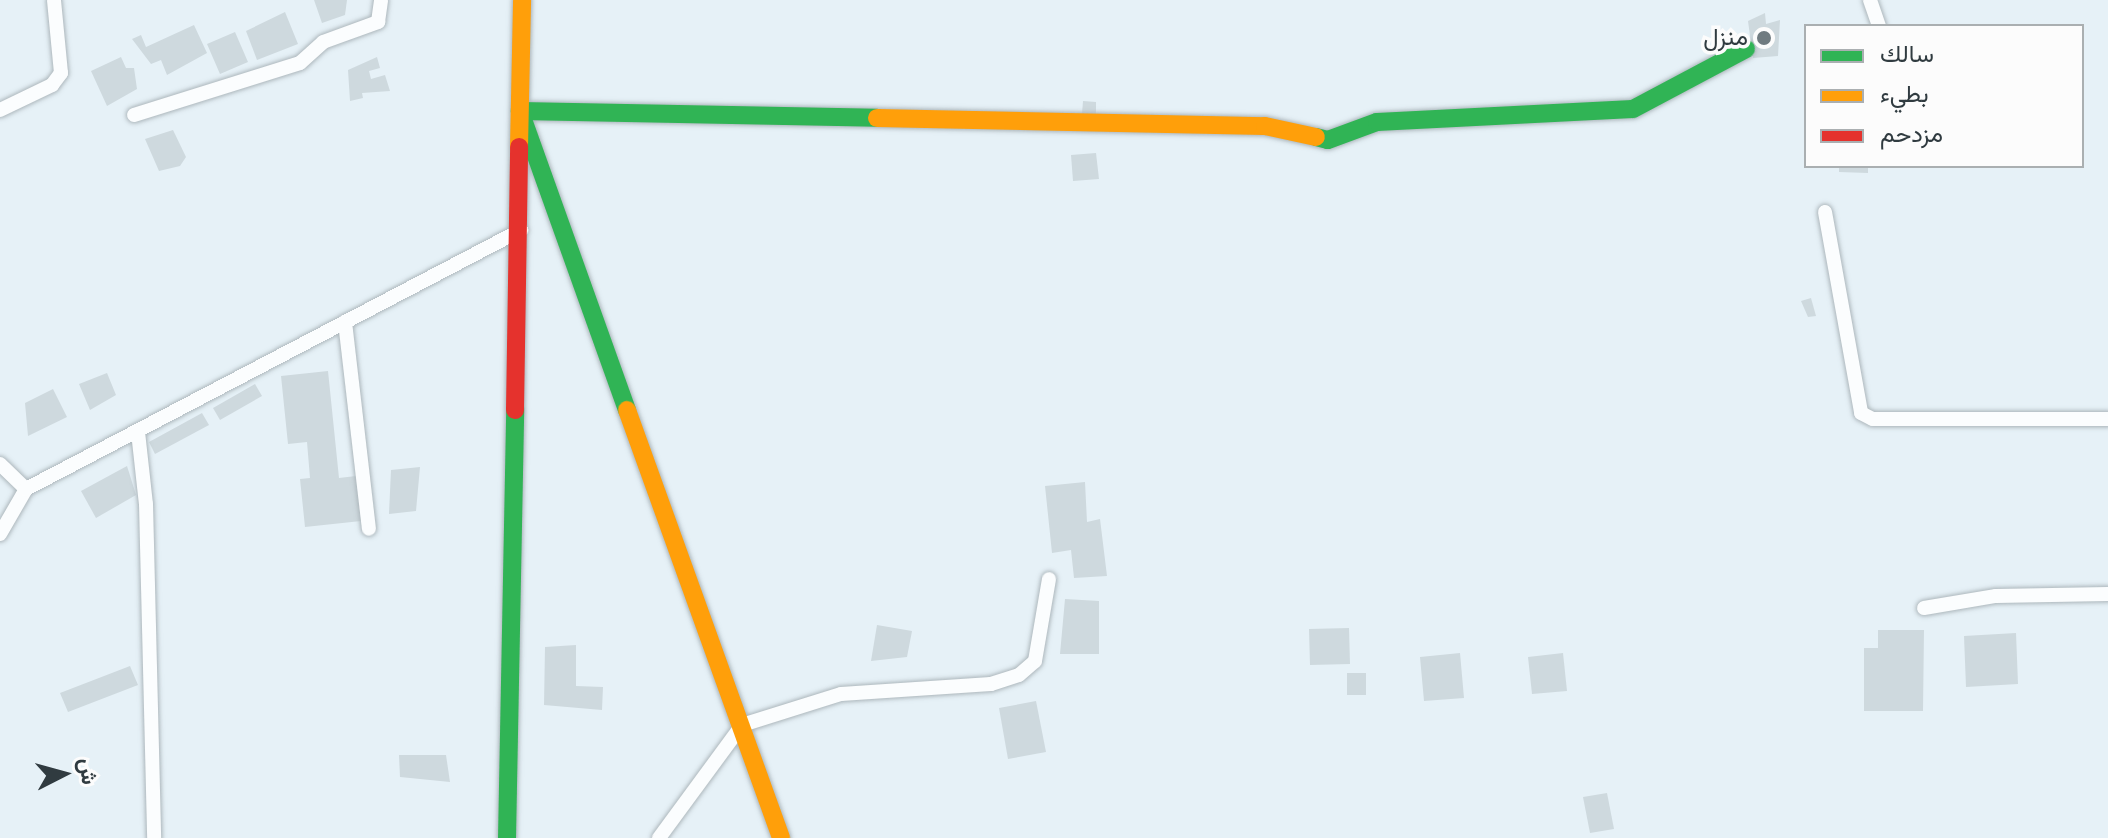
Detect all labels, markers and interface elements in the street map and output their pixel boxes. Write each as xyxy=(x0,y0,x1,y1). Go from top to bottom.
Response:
place label: منزل xyxy=(1703,24,1748,52)
legend xyxy=(1804,24,2084,168)
marker: منزل xyxy=(1755,29,1773,47)
text: سالك xyxy=(1880,40,1934,68)
text: بطيء xyxy=(1880,80,1929,108)
text: مزدحم xyxy=(1880,120,1943,148)
north arrow xyxy=(24,734,104,814)
text: ش xyxy=(74,757,103,786)

